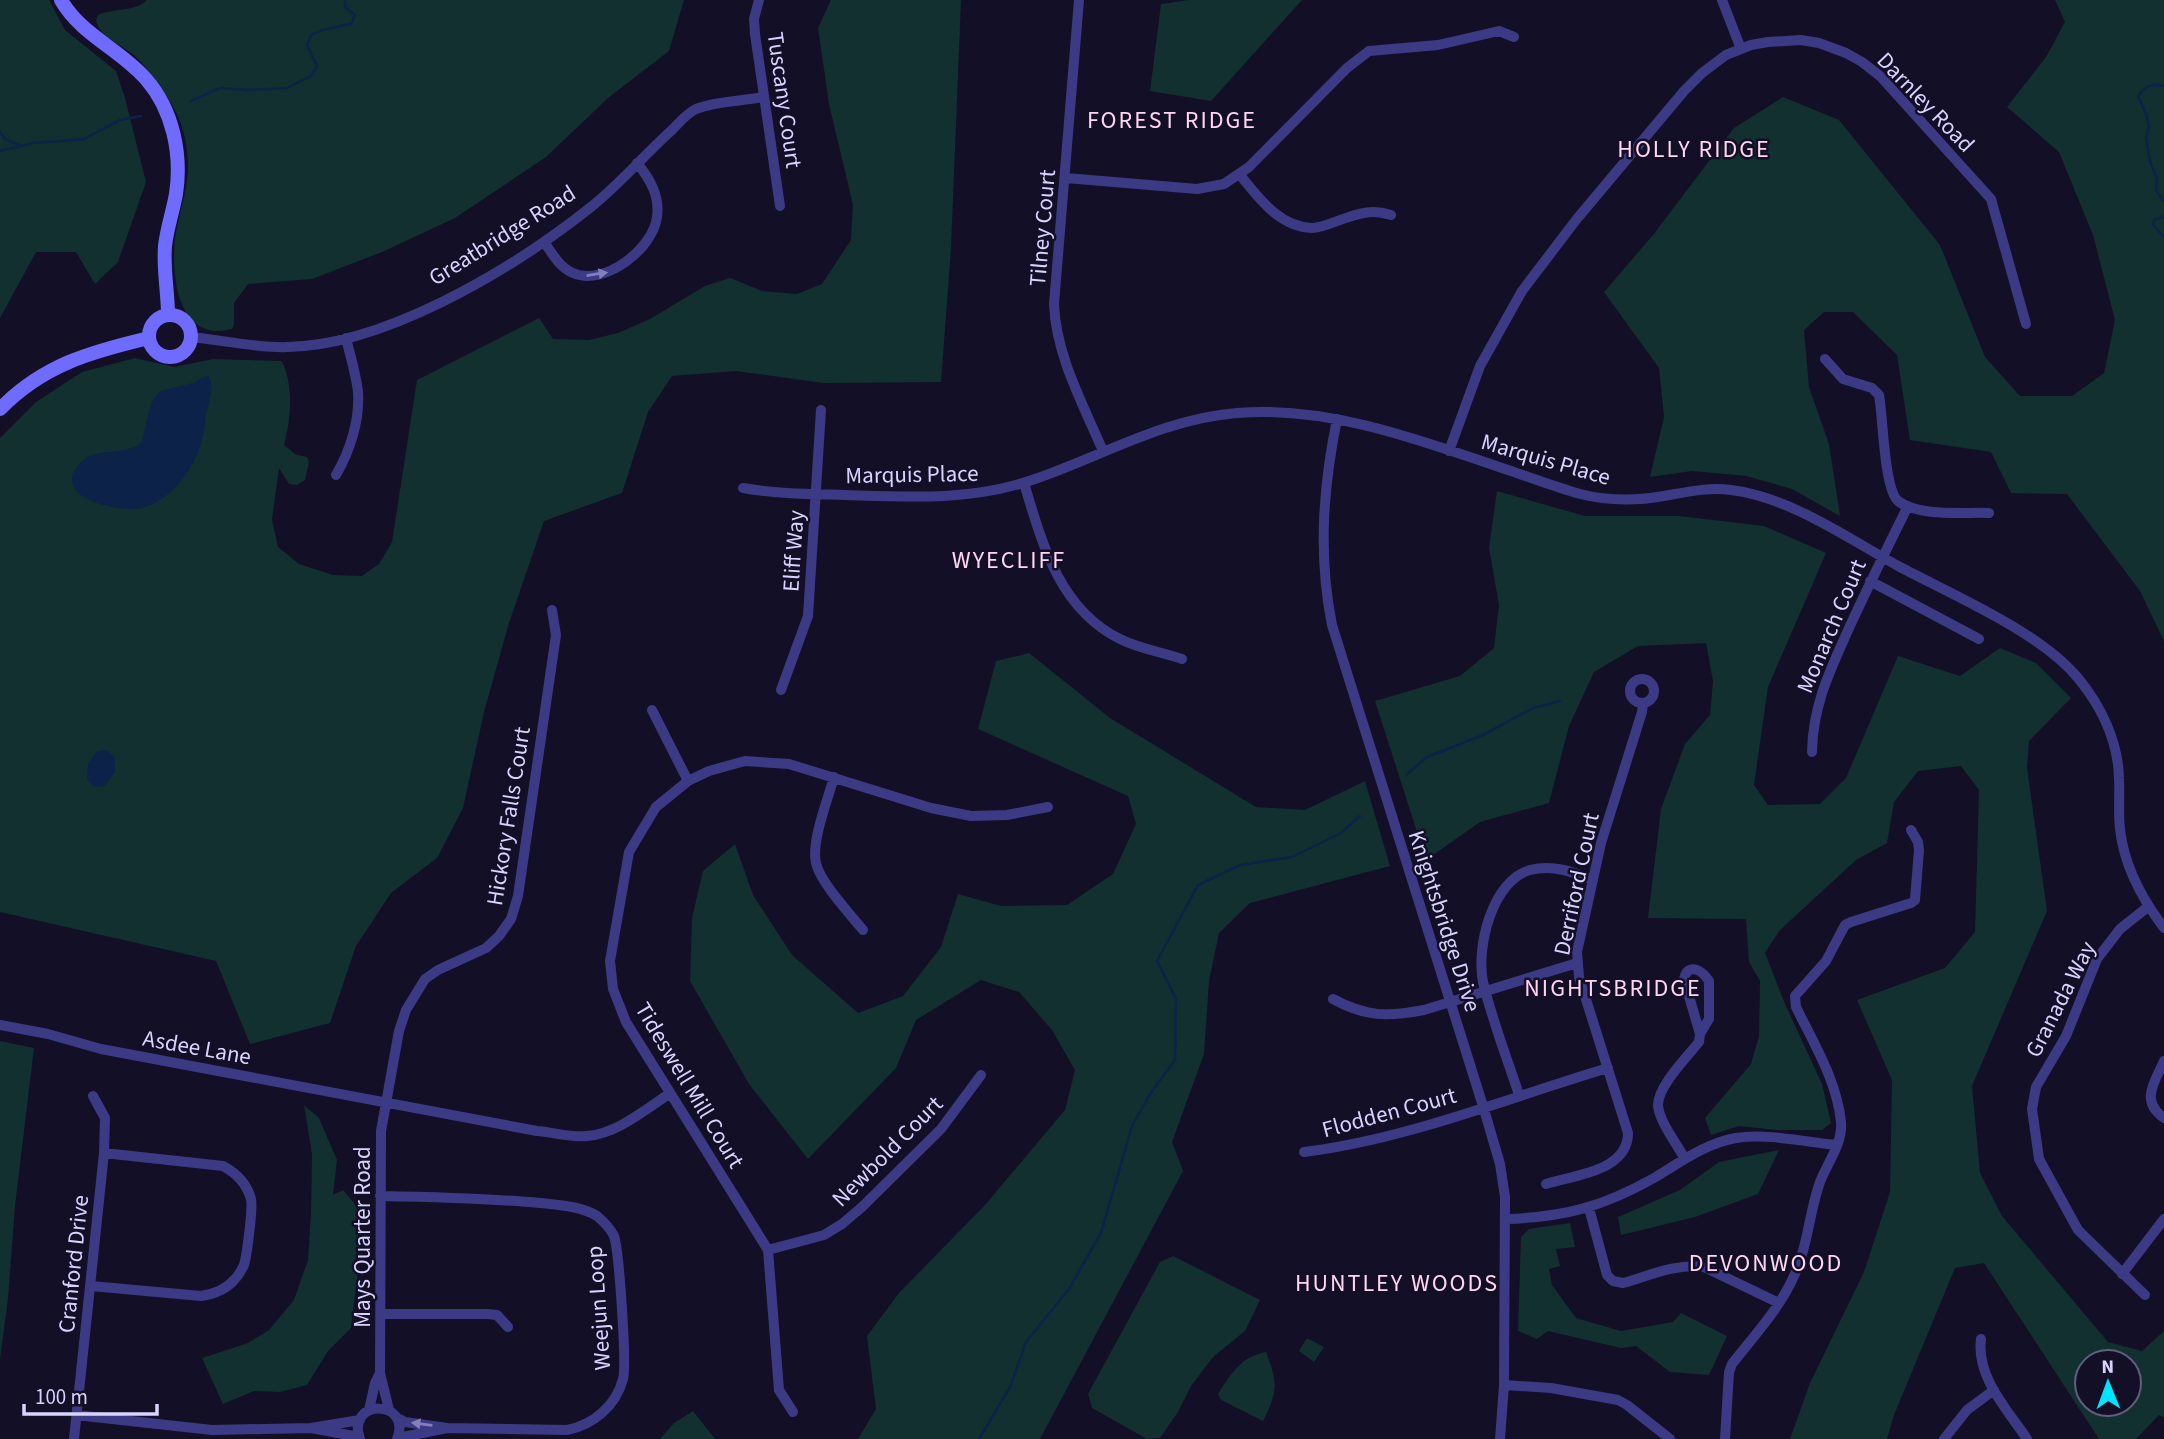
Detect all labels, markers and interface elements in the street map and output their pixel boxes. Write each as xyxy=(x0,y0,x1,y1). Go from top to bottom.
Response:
street label: Tuscany Court xyxy=(759,30,810,170)
street label: Darnley Road xyxy=(1869,45,1982,160)
district label: FOREST RIDGE xyxy=(1087,103,1257,138)
district label: HOLLY RIDGE xyxy=(1617,132,1771,167)
street label: Tilney Court xyxy=(1021,168,1064,288)
street label: Greatbridge Road xyxy=(422,177,582,294)
one-way arrow xyxy=(586,268,608,279)
street label: Marquis Place xyxy=(1477,425,1614,494)
street label: Marquis Place xyxy=(845,457,979,492)
street label: Eliff Way xyxy=(774,509,813,593)
district label: WYECLIFF xyxy=(952,543,1066,578)
street label: Monarch Court xyxy=(1788,554,1875,698)
street label: Hickory Falls Court xyxy=(478,724,539,908)
street label: Derriford Court xyxy=(1545,809,1608,959)
street label: Knightsbridge Drive xyxy=(1400,826,1489,1016)
street label: Granada Way xyxy=(2017,935,2104,1063)
district label: NIGHTSBRIDGE xyxy=(1524,971,1702,1006)
street label: Tideswell Mill Court xyxy=(627,996,752,1175)
street label: Asdee Lane xyxy=(140,1022,254,1073)
street label: Flodden Court xyxy=(1318,1079,1460,1146)
street label: Newbold Court xyxy=(824,1088,951,1214)
street label: Mays Quarter Road xyxy=(346,1146,379,1328)
street label: Cranford Drive xyxy=(50,1193,97,1335)
street label: Weejun Loop xyxy=(578,1245,619,1371)
district label: DEVONWOOD xyxy=(1689,1246,1843,1281)
district label: HUNTLEY WOODS xyxy=(1295,1266,1499,1301)
north arrow xyxy=(2073,1348,2143,1418)
text: N xyxy=(2101,1354,2114,1381)
scale bar xyxy=(24,1372,158,1416)
text: 100 m xyxy=(35,1382,88,1412)
one-way arrow xyxy=(411,1418,433,1429)

